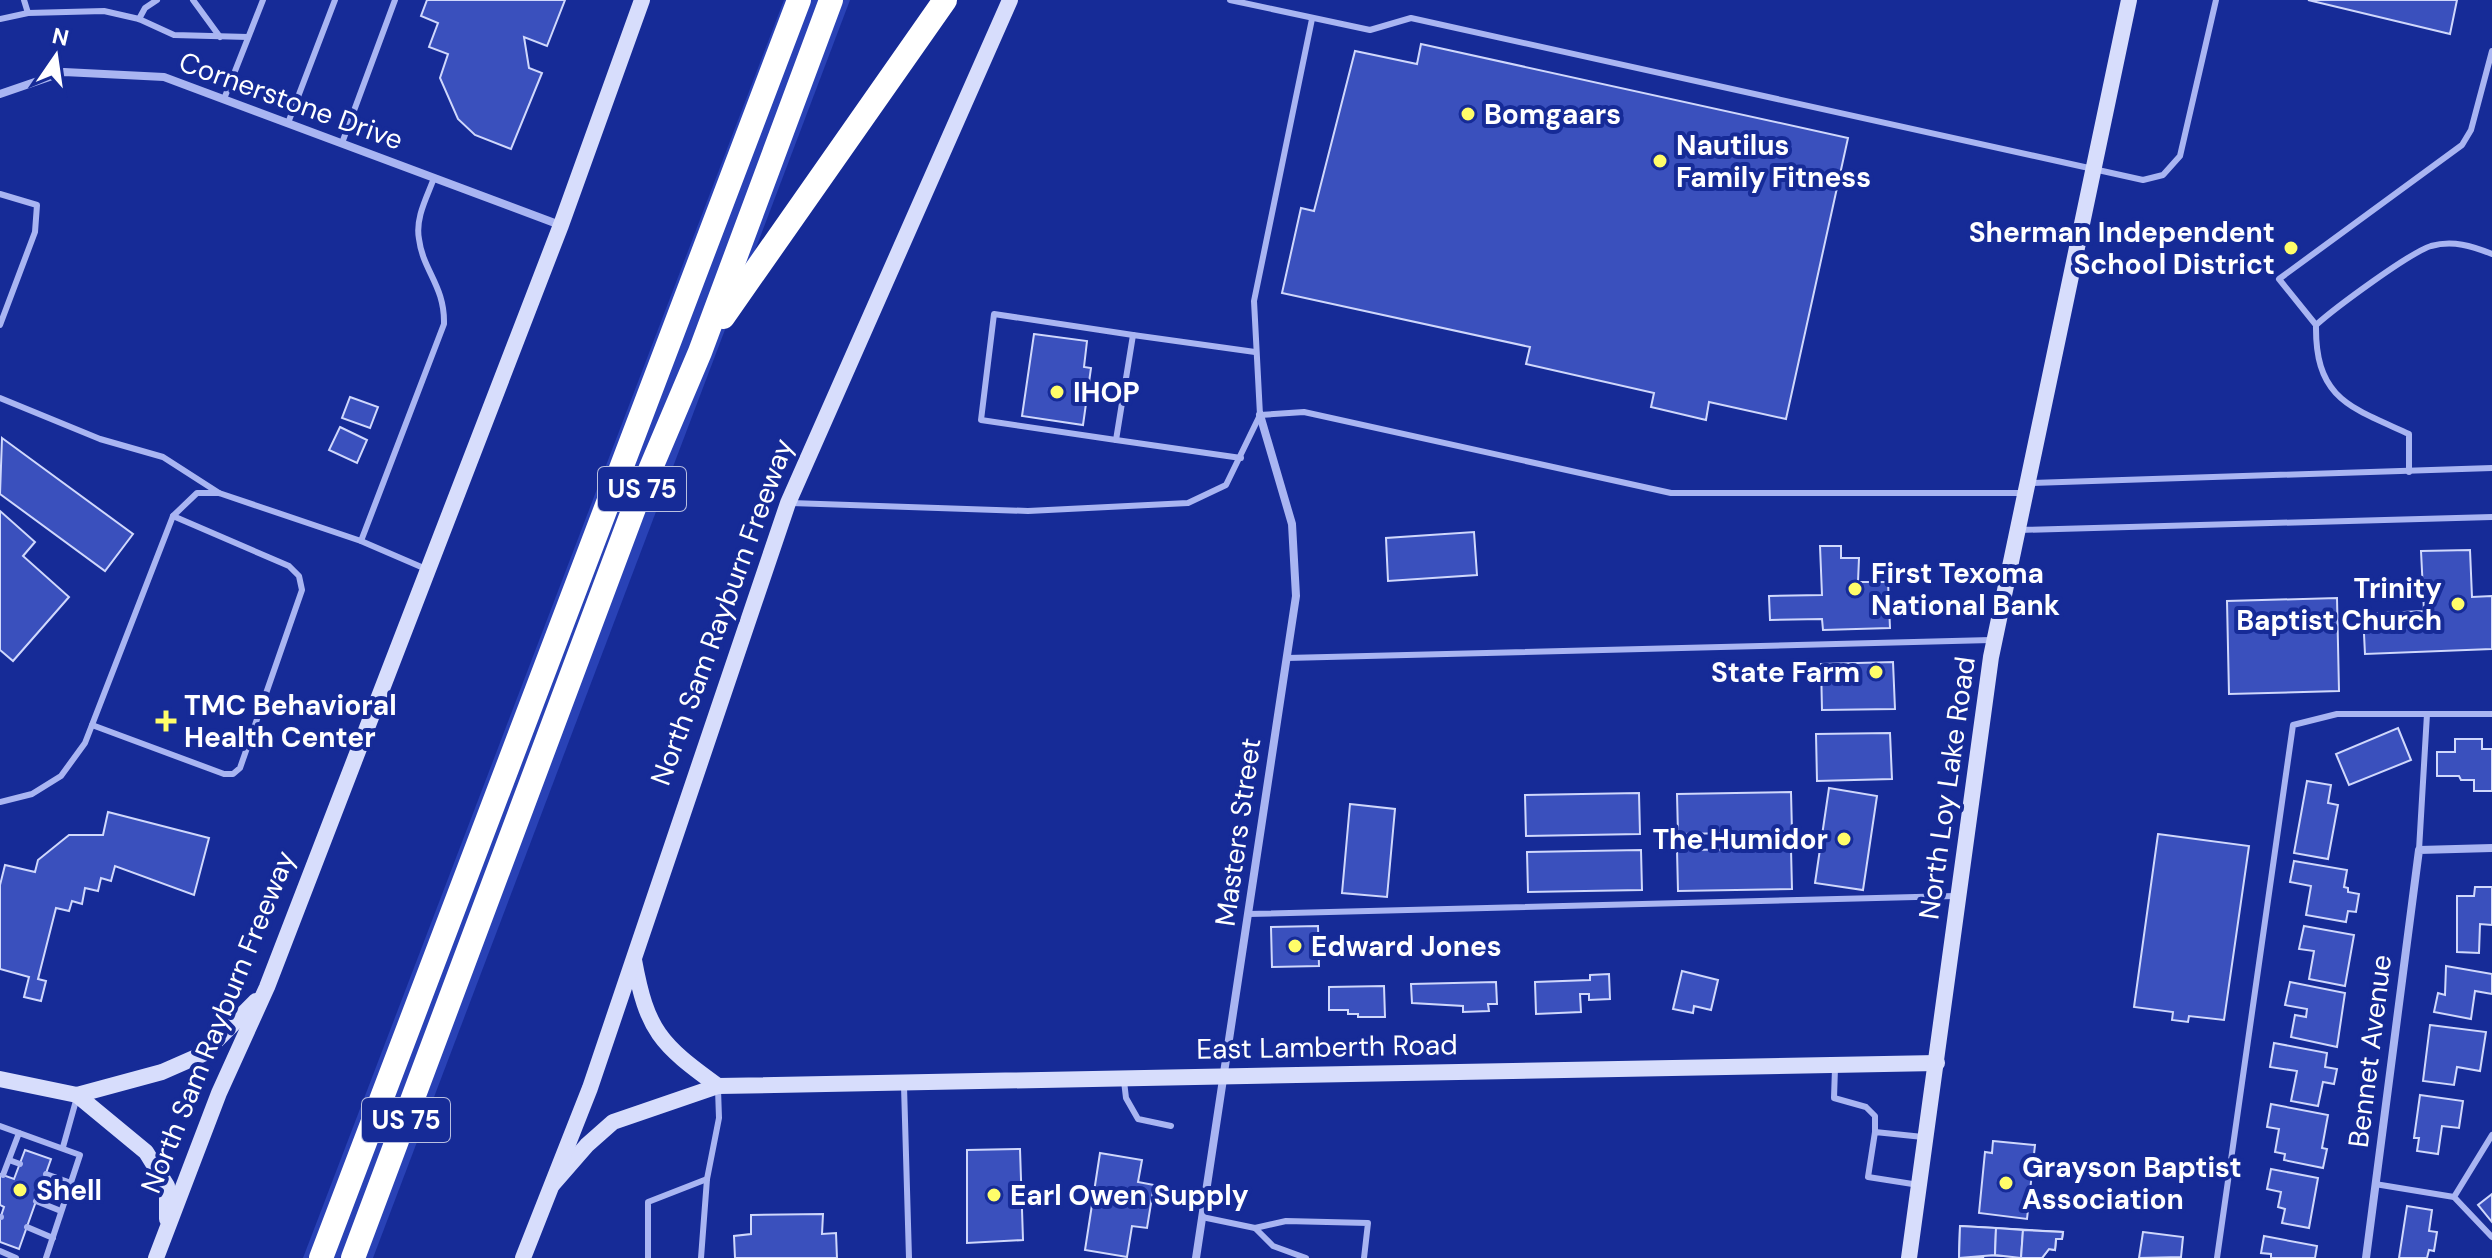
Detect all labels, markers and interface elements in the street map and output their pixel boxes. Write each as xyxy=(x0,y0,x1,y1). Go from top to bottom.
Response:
north arrow xyxy=(16,16,96,96)
text: N xyxy=(49,21,71,53)
street label: Cornerstone Drive xyxy=(174,43,408,159)
place label: Bomgaars xyxy=(1484,96,1621,133)
marker: Bomgaars xyxy=(1459,105,1477,123)
place label: Nautilus Family Fitness xyxy=(1676,127,1871,196)
marker: Nautilus Family Fitness xyxy=(1651,152,1669,170)
place label: Sherman Independent School District xyxy=(1969,214,2275,283)
marker: Sherman Independent School District xyxy=(2282,239,2300,257)
place label: IHOP xyxy=(1073,374,1140,411)
marker: IHOP xyxy=(1048,383,1066,401)
street label: North Sam Rayburn Freeway xyxy=(642,434,802,790)
road number: US 75 xyxy=(598,467,686,511)
place label: First Texoma National Bank xyxy=(1871,555,2060,624)
place label: Trinity Baptist Church xyxy=(2236,570,2442,639)
marker: First Texoma National Bank xyxy=(1846,580,1864,598)
marker: Trinity Baptist Church xyxy=(2449,595,2467,613)
place label: State Farm xyxy=(1711,654,1860,691)
street label: North Loy Lake Road xyxy=(1910,654,1984,922)
marker: State Farm xyxy=(1867,663,1885,681)
place label: TMC Behavioral Health Center xyxy=(184,687,397,756)
marker: TMC Behavioral Health Center xyxy=(155,710,177,732)
street label: Masters Street xyxy=(1206,735,1270,929)
place label: The Humidor xyxy=(1652,821,1828,858)
marker: The Humidor xyxy=(1835,830,1853,848)
street label: North Sam Rayburn Freeway xyxy=(132,845,304,1199)
place label: Edward Jones xyxy=(1311,928,1502,965)
marker: Edward Jones xyxy=(1286,937,1304,955)
street label: Bennet Avenue xyxy=(2340,952,2400,1150)
street label: East Lamberth Road xyxy=(1196,1026,1458,1068)
road number: US 75 xyxy=(362,1098,450,1142)
place label: Grayson Baptist Association xyxy=(2022,1149,2242,1218)
place label: Shell xyxy=(36,1172,102,1209)
marker: Grayson Baptist Association xyxy=(1997,1174,2015,1192)
place label: Earl Owen Supply xyxy=(1010,1177,1249,1214)
marker: Shell xyxy=(11,1181,29,1199)
marker: Earl Owen Supply xyxy=(985,1186,1003,1204)

